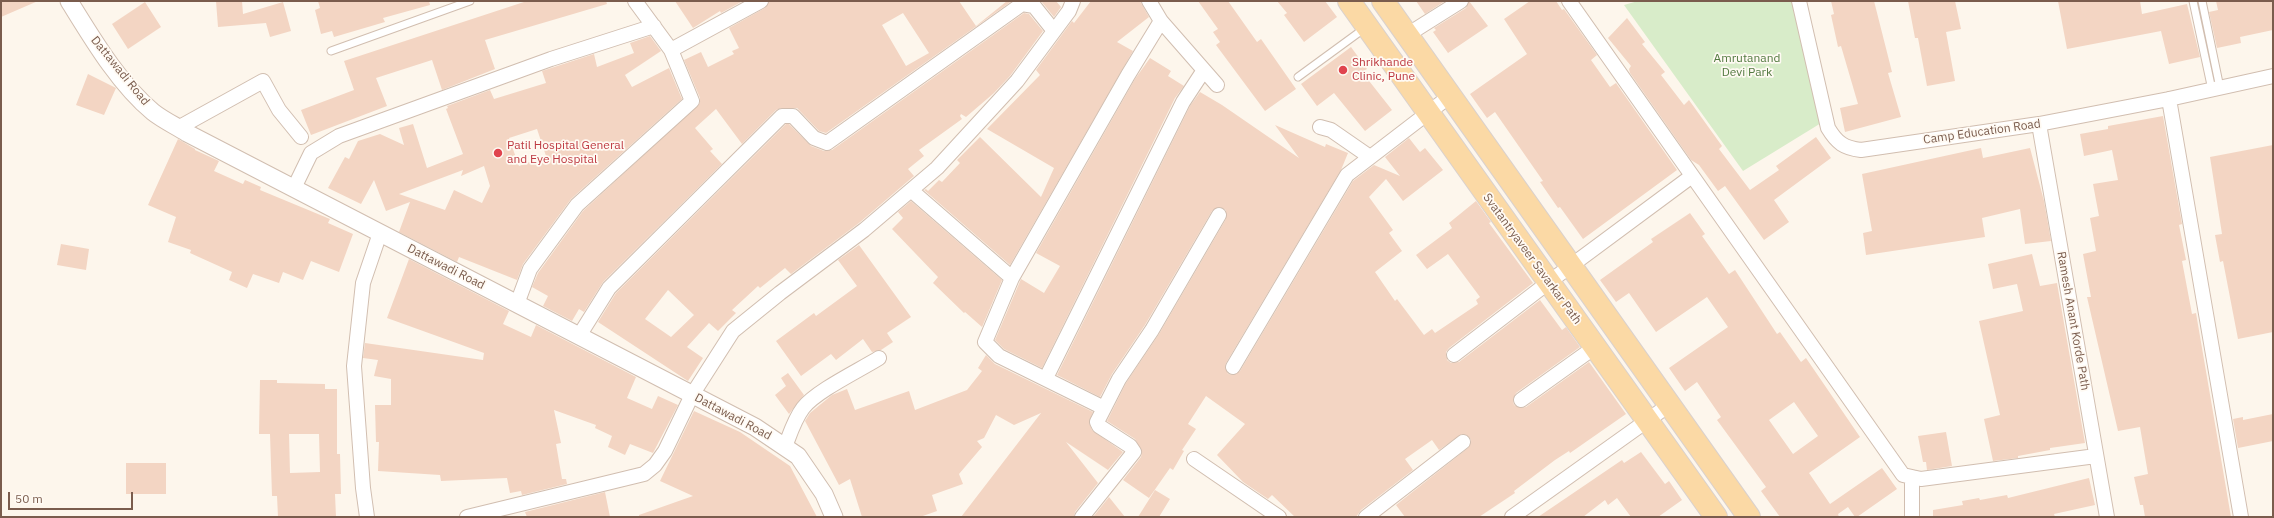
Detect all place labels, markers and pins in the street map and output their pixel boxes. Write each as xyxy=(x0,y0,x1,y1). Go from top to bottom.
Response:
place label: Shrikhande Clinic, Pune xyxy=(1352,56,1415,84)
marker: Shrikhande Clinic, Pune xyxy=(1337,64,1349,76)
place label: Patil Hospital General and Eye Hospital xyxy=(507,139,624,167)
marker: Patil Hospital General and Eye Hospital xyxy=(492,147,504,159)

